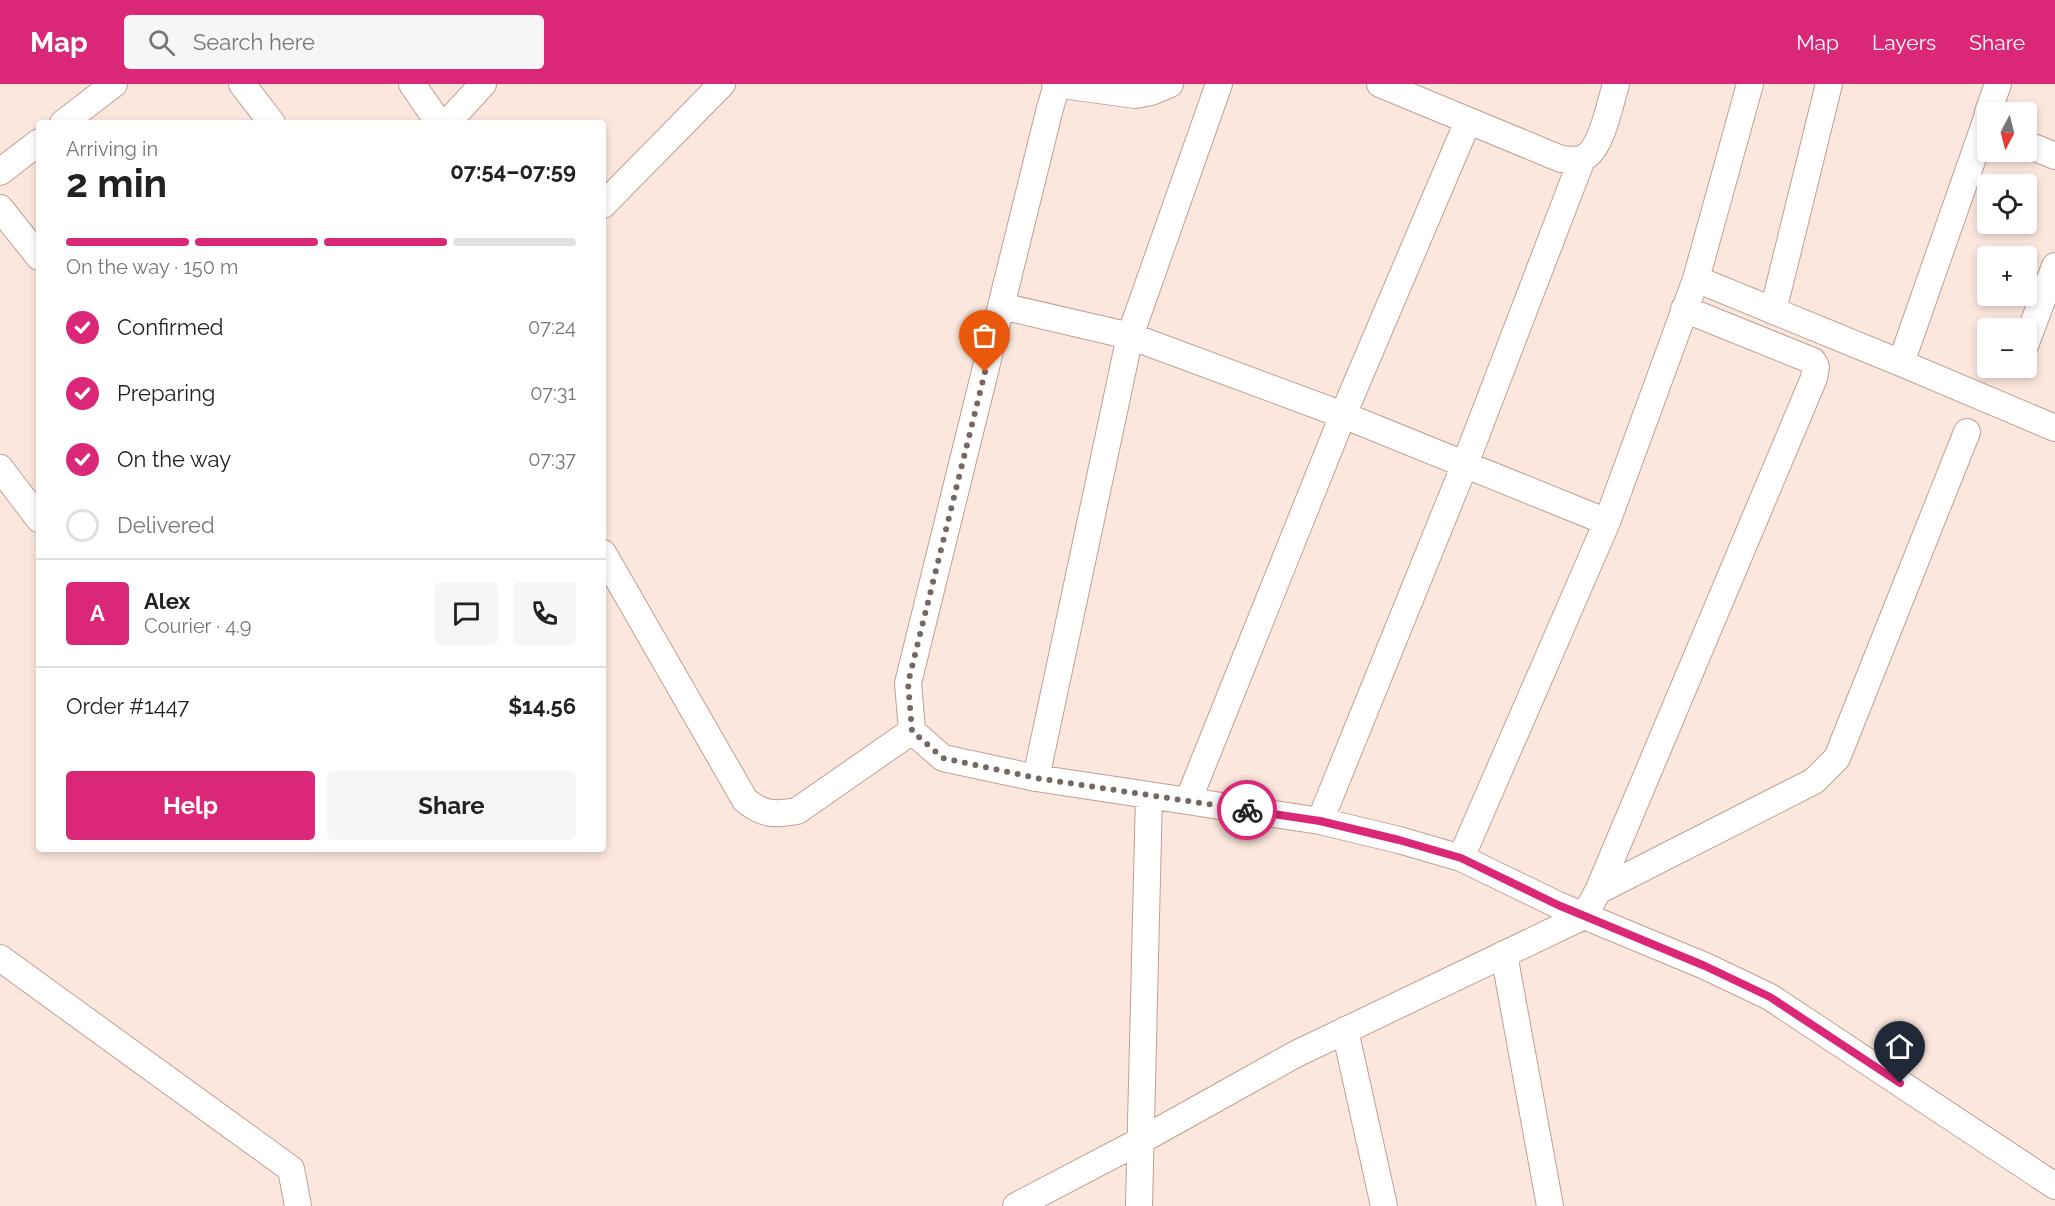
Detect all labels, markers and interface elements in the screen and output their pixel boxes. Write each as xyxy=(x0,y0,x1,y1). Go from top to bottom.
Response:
search box xyxy=(124,15,544,69)
text: Map xyxy=(30,26,88,59)
icon: search xyxy=(145,26,178,59)
text: Search here xyxy=(193,29,315,55)
text: Map xyxy=(1796,30,1839,55)
text: Layers xyxy=(1872,30,1936,55)
text: Share xyxy=(1969,30,2025,55)
north arrow xyxy=(1977,102,2037,162)
map controls xyxy=(1977,102,2037,378)
text: Arriving in xyxy=(66,137,158,161)
text: 07:54–07:59 xyxy=(450,158,576,184)
text: 2 min xyxy=(66,160,167,206)
button: locate xyxy=(1977,174,2037,234)
button: + xyxy=(1977,246,2037,306)
text: On the way · 150 m xyxy=(66,255,238,279)
pin xyxy=(959,310,1010,372)
icon: check xyxy=(66,311,99,344)
text: Confirmed xyxy=(117,314,224,340)
text: 07:24 xyxy=(528,315,576,339)
button: − xyxy=(1977,318,2037,378)
icon: bag xyxy=(968,319,1001,352)
icon: check xyxy=(66,377,99,410)
text: Preparing xyxy=(117,380,215,406)
text: 07:31 xyxy=(530,381,576,405)
icon: check xyxy=(66,443,99,476)
text: On the way xyxy=(117,446,231,472)
text: 07:37 xyxy=(528,447,576,471)
text: Delivered xyxy=(117,512,215,538)
button: chat xyxy=(435,582,498,645)
button: phone xyxy=(513,582,576,645)
text: Alex xyxy=(144,588,190,614)
text: A xyxy=(90,600,105,626)
text: Courier · 4.9 xyxy=(144,614,252,638)
text: Order #1447 xyxy=(66,693,189,719)
text: $14.56 xyxy=(508,693,576,719)
button: Help xyxy=(66,771,315,840)
button: Share xyxy=(327,771,576,840)
courier xyxy=(1217,780,1277,840)
icon: bike xyxy=(1231,794,1264,827)
pin xyxy=(1874,1021,1925,1083)
icon: home xyxy=(1883,1030,1916,1063)

